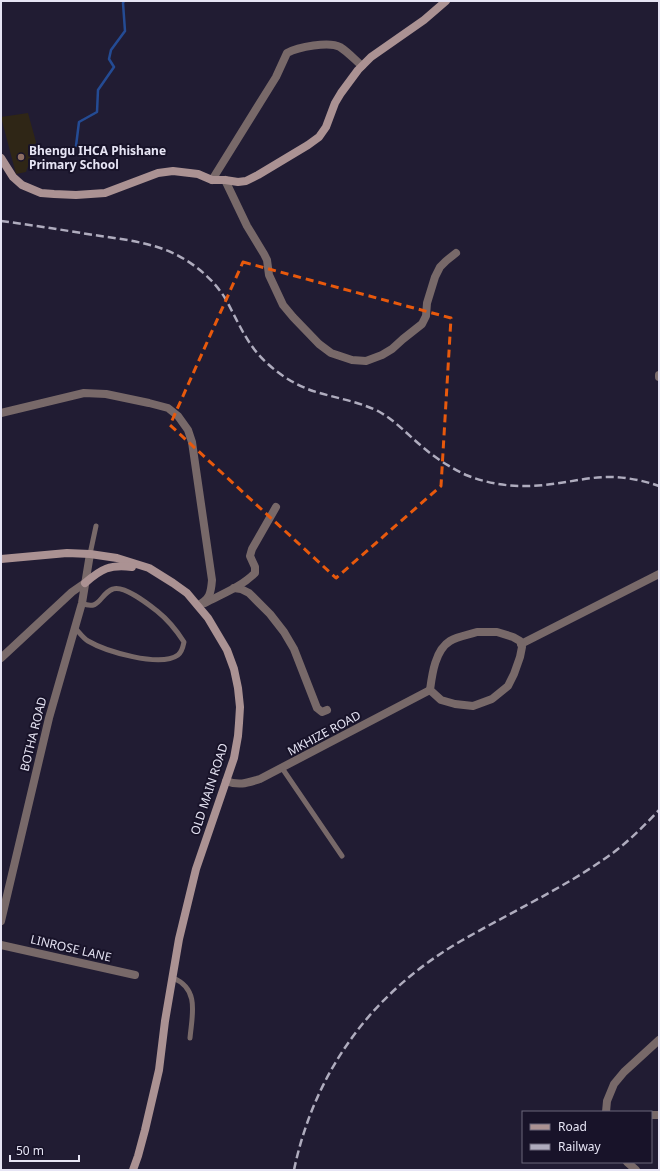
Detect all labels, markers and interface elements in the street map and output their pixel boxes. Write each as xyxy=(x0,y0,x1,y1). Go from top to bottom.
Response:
place label: Bhengu IHCA Phishane Primary School xyxy=(29,142,166,173)
marker: Bhengu IHCA Phishane Primary School xyxy=(16,152,26,162)
street label: BOTHA ROAD xyxy=(16,695,51,773)
street label: MKHIZE ROAD xyxy=(284,706,364,760)
street label: OLD MAIN ROAD xyxy=(186,741,232,837)
street label: LINROSE LANE xyxy=(29,930,113,966)
legend xyxy=(522,1111,652,1163)
text: Road xyxy=(558,1118,587,1135)
scale bar xyxy=(10,1137,79,1163)
text: Railway xyxy=(558,1138,602,1155)
text: 50 m xyxy=(16,1142,44,1159)

